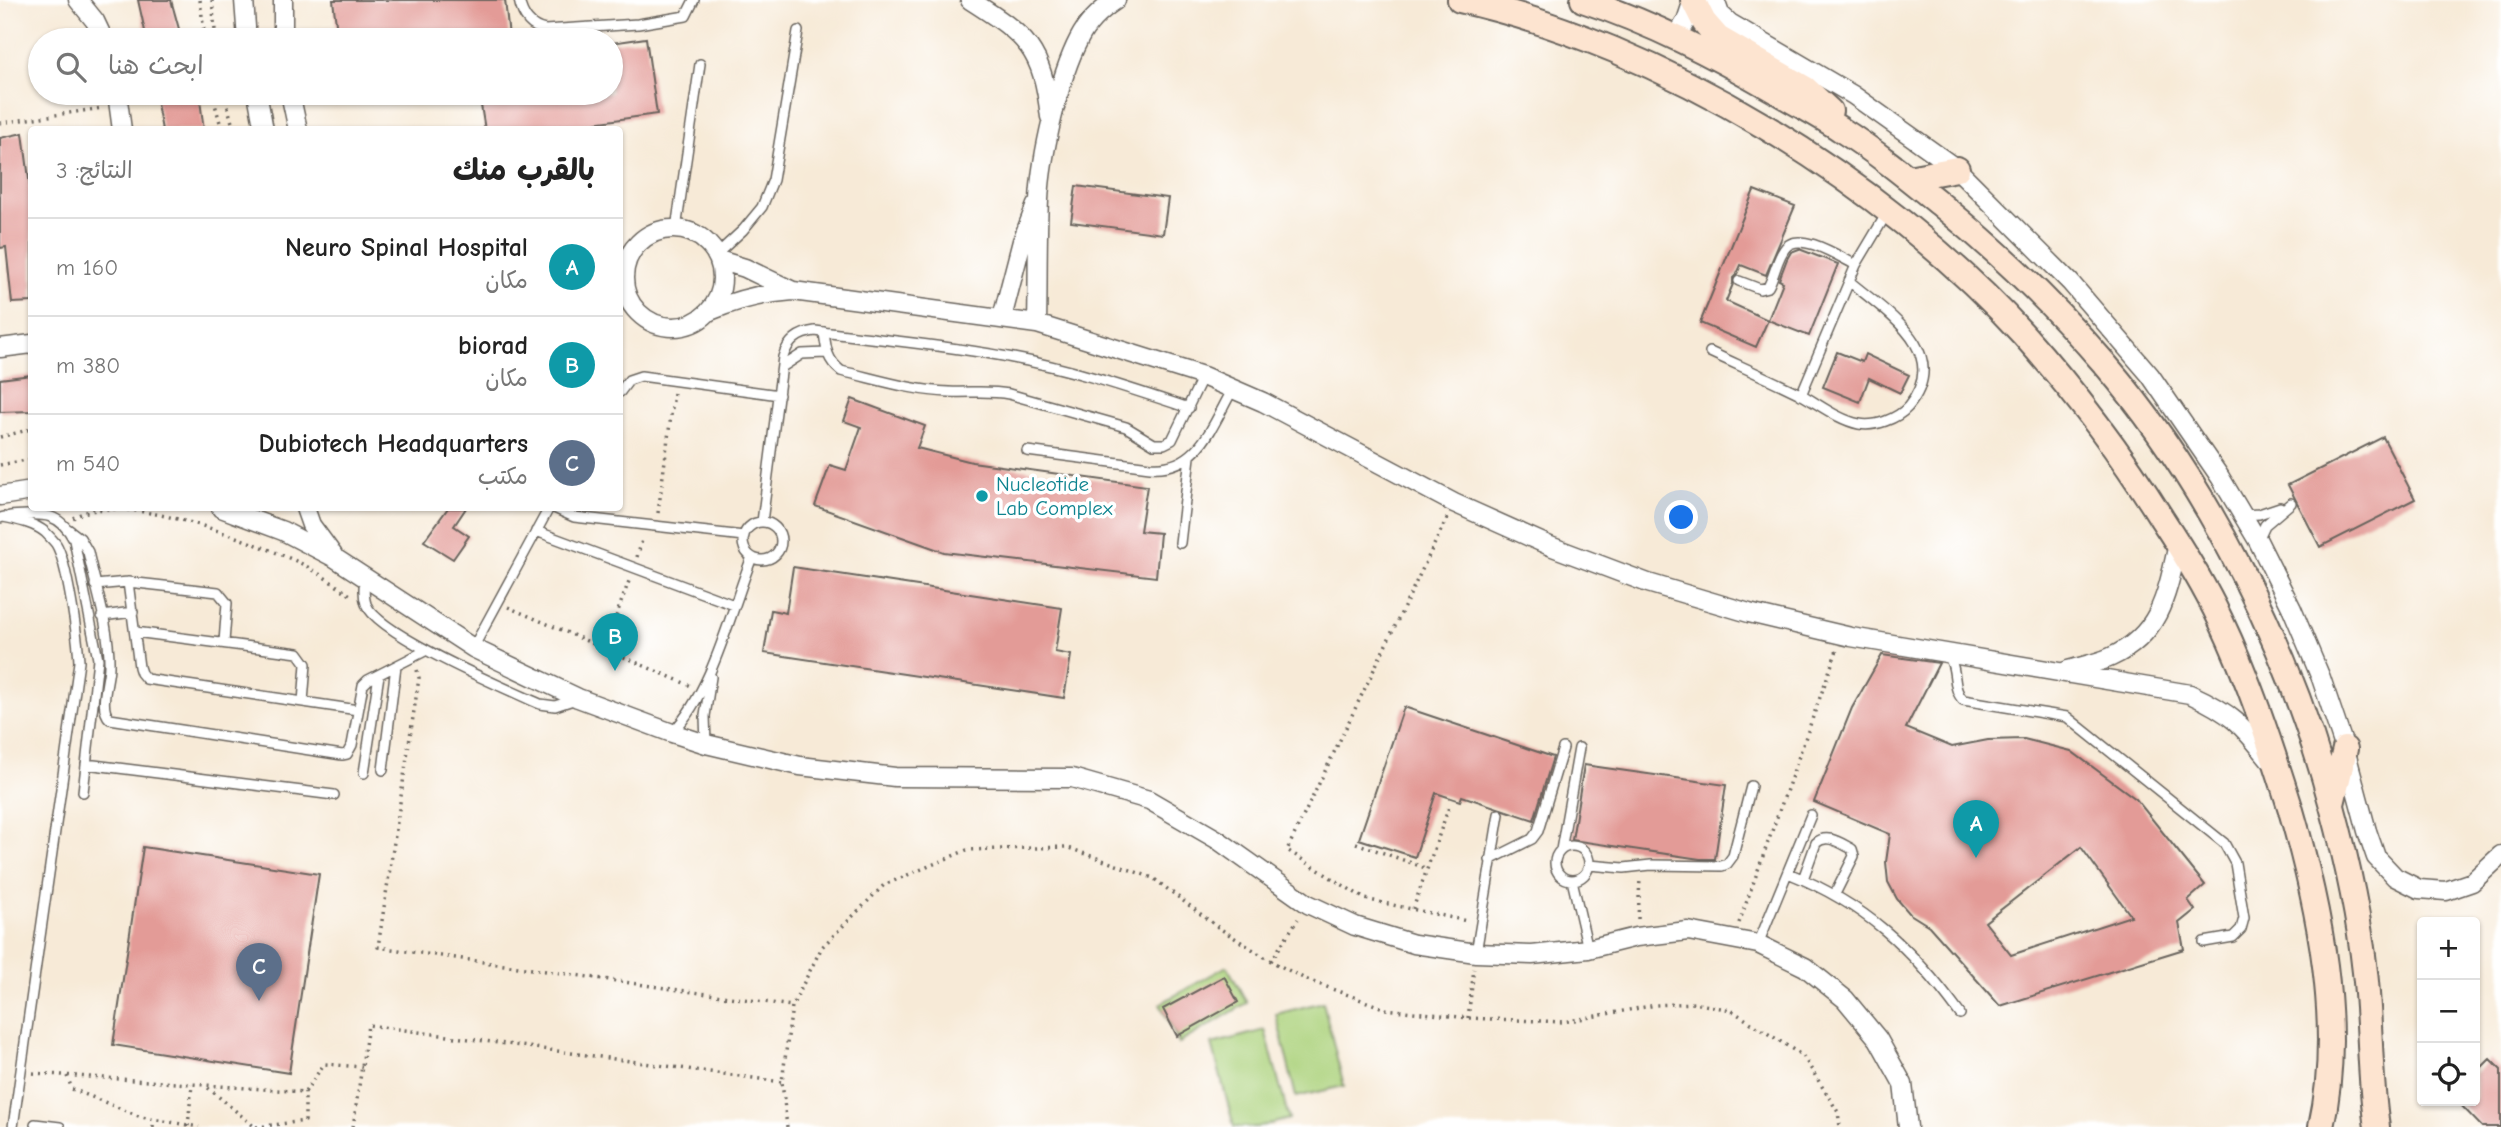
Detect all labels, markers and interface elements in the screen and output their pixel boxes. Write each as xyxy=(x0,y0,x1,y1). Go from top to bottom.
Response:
search box xyxy=(28,28,623,105)
icon: search xyxy=(52,48,90,86)
text: ابحث هنا xyxy=(108,51,204,81)
text: بالقرب منك xyxy=(453,153,595,188)
text: النتائج: 3 xyxy=(56,157,133,184)
text: Neuro Spinal Hospital xyxy=(285,233,528,263)
text: 160 m xyxy=(56,254,118,281)
text: A xyxy=(566,254,578,281)
text: مكان xyxy=(485,267,528,294)
text: biorad xyxy=(458,331,528,361)
text: 380 m xyxy=(56,352,120,379)
text: B xyxy=(565,352,579,379)
text: مكان xyxy=(485,365,528,392)
text: Dubiotech Headquarters xyxy=(258,429,528,459)
text: 540 m xyxy=(56,450,120,477)
text: C xyxy=(565,450,579,477)
text: مكتب xyxy=(478,463,528,490)
place label: Nucleotide Lab Complex xyxy=(996,472,1113,520)
marker: Nucleotide Lab Complex xyxy=(974,488,990,504)
your location xyxy=(1664,500,1698,534)
pin: B xyxy=(592,613,638,671)
pin: A xyxy=(1953,800,1999,858)
map controls xyxy=(2417,917,2480,1106)
button: + xyxy=(2417,917,2480,980)
pin: C xyxy=(236,943,282,1001)
button: − xyxy=(2417,980,2480,1043)
button: locate xyxy=(2417,1043,2480,1106)

